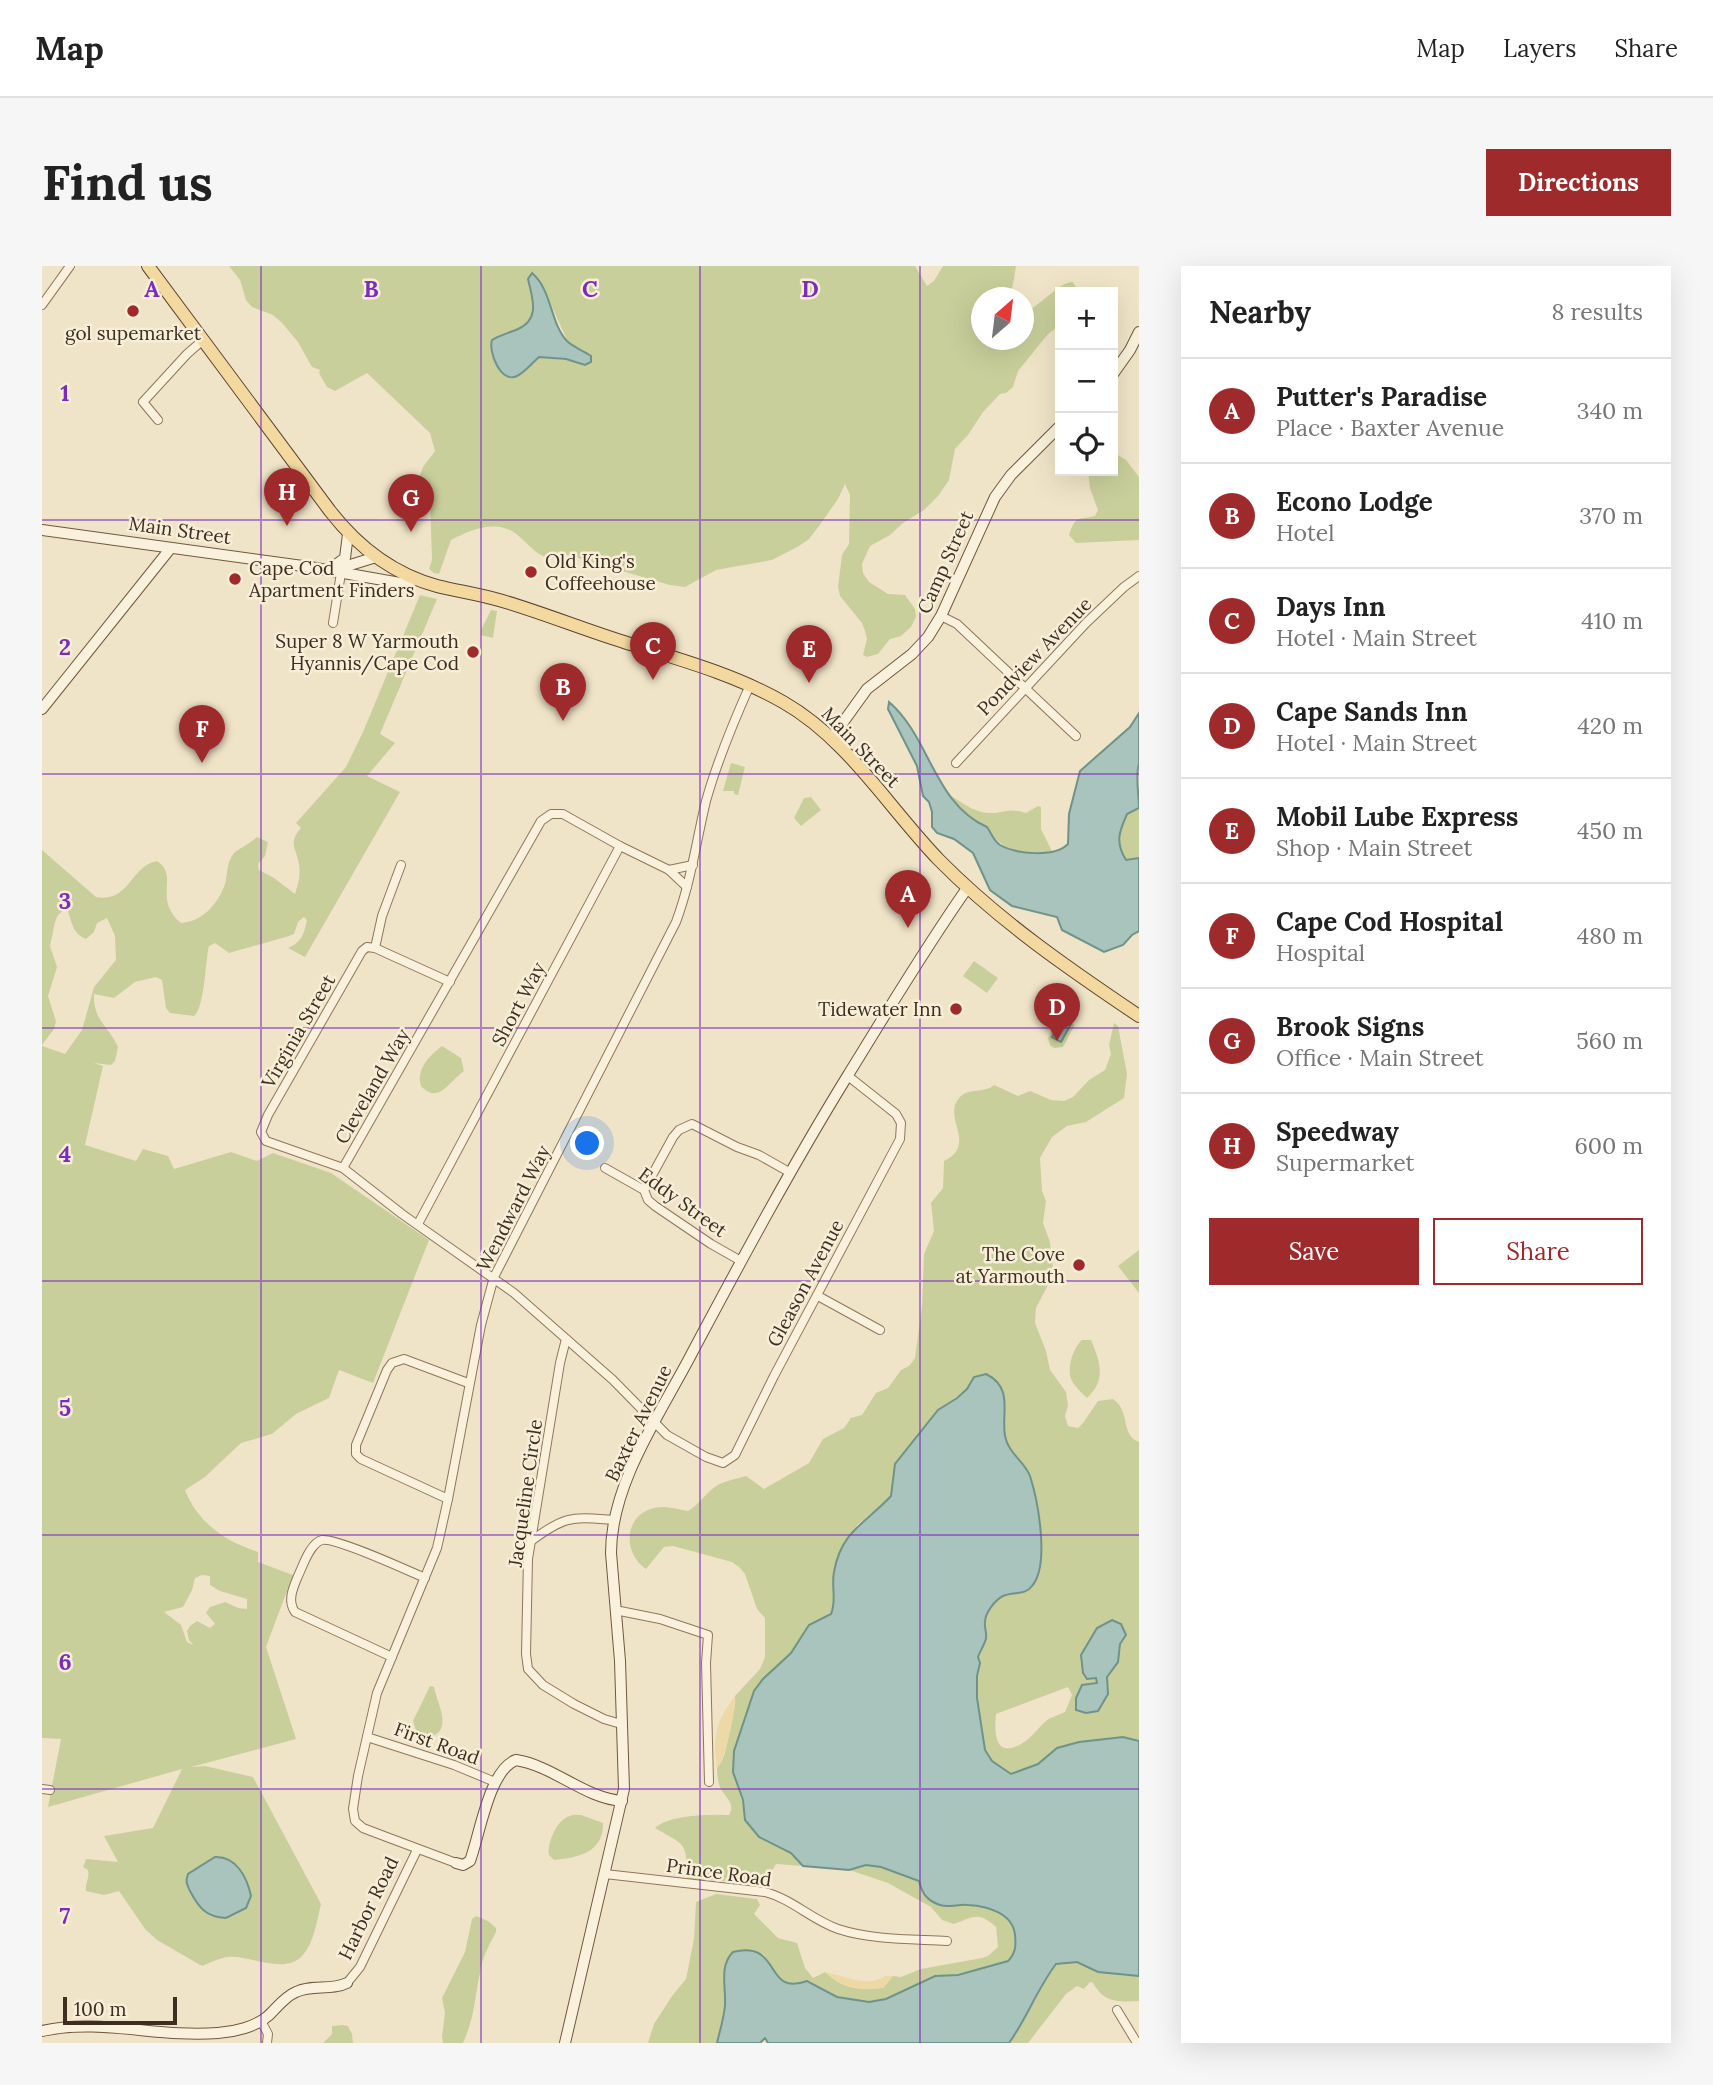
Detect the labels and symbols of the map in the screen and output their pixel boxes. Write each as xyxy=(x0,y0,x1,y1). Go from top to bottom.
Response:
text: A xyxy=(144,274,160,303)
text: B xyxy=(363,274,379,303)
text: C xyxy=(582,274,598,303)
text: D xyxy=(801,274,819,303)
north arrow xyxy=(971,287,1034,350)
marker: gol supemarket xyxy=(125,303,141,319)
place label: gol supemarket xyxy=(65,321,202,345)
text: 1 xyxy=(60,378,70,407)
pin: H xyxy=(264,468,310,526)
pin: G xyxy=(388,474,434,532)
street label: Camp Street xyxy=(912,506,979,617)
street label: Main Street xyxy=(127,511,233,549)
place label: Old King's Coffeehouse xyxy=(545,549,656,595)
place label: Cape Cod Apartment Finders xyxy=(248,556,415,602)
marker: Old King's Coffeehouse xyxy=(523,564,539,580)
marker: Cape Cod Apartment Finders xyxy=(227,571,243,587)
street label: Pondview Avenue xyxy=(971,592,1097,720)
pin: C xyxy=(630,622,676,680)
pin: E xyxy=(786,625,832,683)
place label: Super 8 W Yarmouth Hyannis/Cape Cod xyxy=(275,629,459,676)
text: 2 xyxy=(59,632,71,661)
marker: Super 8 W Yarmouth Hyannis/Cape Cod xyxy=(465,644,481,660)
pin: B xyxy=(540,663,586,721)
street label: Main Street xyxy=(817,702,906,793)
pin: F xyxy=(179,705,225,763)
pin: A xyxy=(885,870,931,928)
text: 3 xyxy=(59,886,71,915)
street label: Short Way xyxy=(486,958,550,1050)
street label: Virginia Street xyxy=(255,969,341,1093)
pin: D xyxy=(1034,983,1080,1041)
place label: Tidewater Inn xyxy=(818,997,942,1021)
marker: Tidewater Inn xyxy=(948,1001,964,1017)
street label: Cleveland Way xyxy=(329,1024,415,1148)
your location xyxy=(570,1126,604,1160)
text: 4 xyxy=(59,1139,71,1168)
street label: Wendward Way xyxy=(471,1141,555,1275)
street label: Eddy Street xyxy=(634,1162,732,1242)
street label: Gleason Avenue xyxy=(761,1215,849,1351)
place label: The Cove at Yarmouth xyxy=(956,1242,1065,1288)
marker: The Cove at Yarmouth xyxy=(1071,1257,1087,1273)
street label: Baxter Avenue xyxy=(599,1361,677,1485)
text: 5 xyxy=(59,1393,71,1422)
street label: Jacqueline Circle xyxy=(503,1418,547,1569)
text: 6 xyxy=(58,1647,72,1676)
street label: First Road xyxy=(391,1716,483,1770)
street label: Harbor Road xyxy=(333,1852,403,1964)
street label: Prince Road xyxy=(665,1853,773,1891)
text: 7 xyxy=(60,1901,71,1930)
scale bar xyxy=(63,1994,177,2026)

